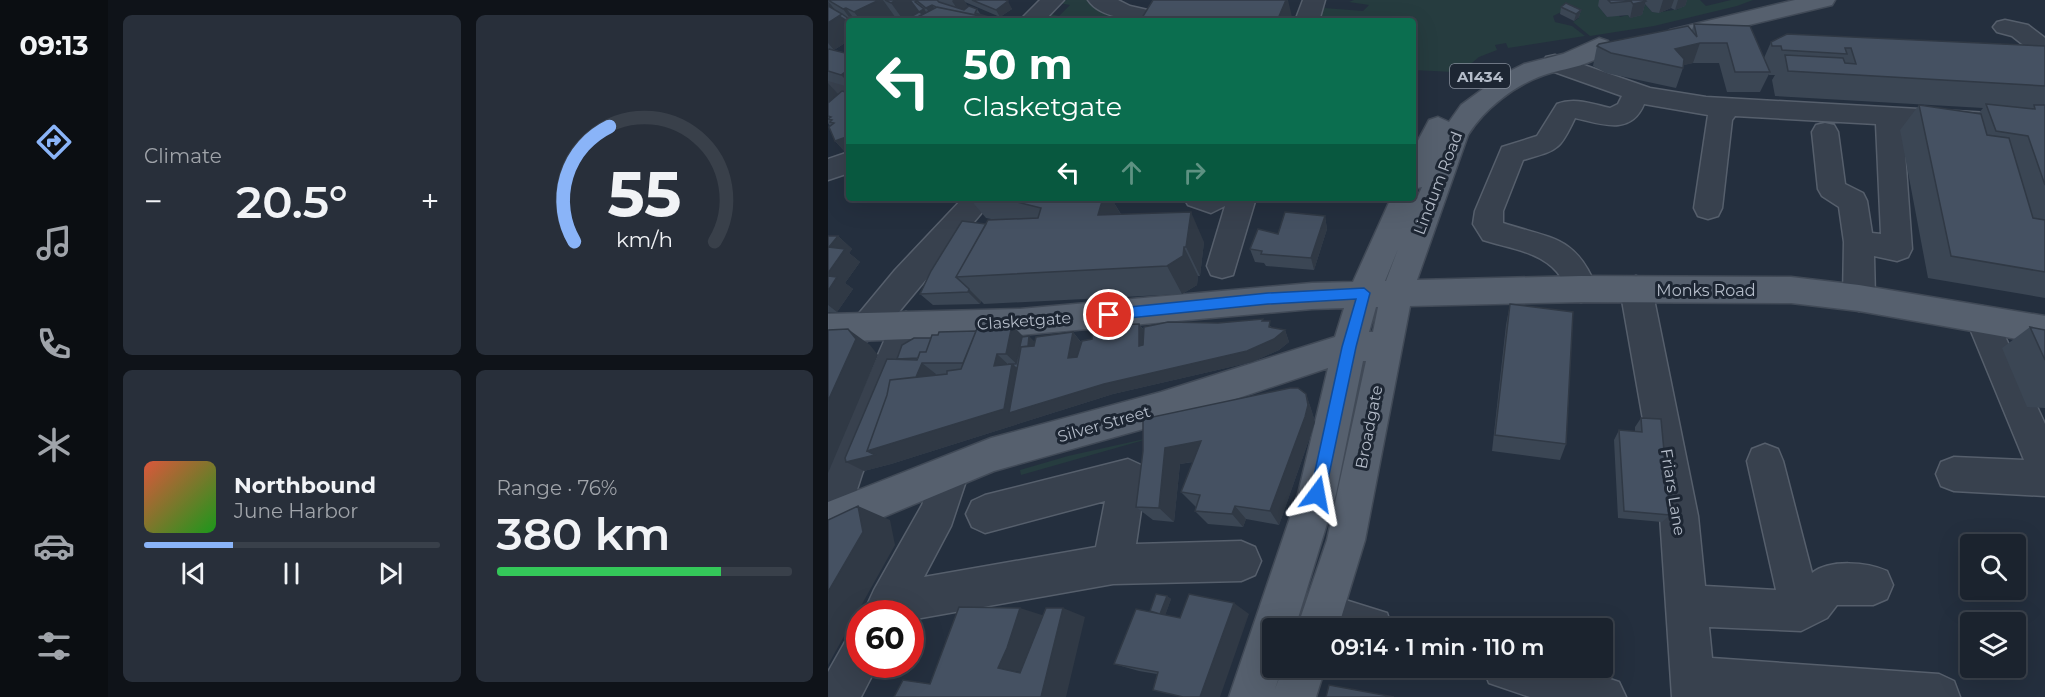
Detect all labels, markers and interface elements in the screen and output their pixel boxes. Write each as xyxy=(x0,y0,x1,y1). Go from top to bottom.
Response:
text: 09:13 xyxy=(19,29,89,62)
text: 50 m xyxy=(963,38,1072,90)
icon: left xyxy=(864,42,942,120)
road number: A1434 xyxy=(1450,64,1510,88)
text: Clasketgate xyxy=(963,90,1122,123)
icon: directions xyxy=(33,121,75,163)
street label: Lindum Road xyxy=(1410,129,1466,237)
text: Climate xyxy=(144,144,222,168)
text: 55 xyxy=(607,156,681,232)
icon: left xyxy=(1052,156,1085,189)
icon: ahead xyxy=(1115,156,1148,189)
icon: right xyxy=(1178,156,1211,189)
text: 20.5° xyxy=(236,174,348,229)
text: − xyxy=(144,181,163,221)
text: + xyxy=(421,181,439,221)
icon: music xyxy=(33,222,75,264)
text: km/h xyxy=(616,226,673,252)
street label: Monks Road xyxy=(1656,281,1756,300)
pin xyxy=(1083,289,1134,340)
icon: arrive xyxy=(1092,298,1125,331)
street label: Clasketgate xyxy=(976,308,1072,334)
icon: phone xyxy=(33,323,75,365)
street label: Broadgate xyxy=(1352,384,1386,470)
street label: Silver Street xyxy=(1055,402,1153,446)
icon: climate xyxy=(33,424,75,466)
street label: Friars Lane xyxy=(1657,447,1689,537)
position arrow xyxy=(1285,462,1349,526)
text: Northbound xyxy=(234,472,376,499)
text: Range · 76% xyxy=(497,476,617,500)
text: June Harbor xyxy=(234,499,358,523)
text: 380 km xyxy=(497,506,670,561)
icon: car xyxy=(33,525,75,567)
map controls xyxy=(1960,534,2026,678)
button: search xyxy=(1960,534,2026,600)
icon: previous xyxy=(177,557,210,590)
icon: pause xyxy=(275,557,308,590)
icon: next xyxy=(374,557,407,590)
speed limit sign: 60 xyxy=(846,600,924,678)
button: layers xyxy=(1960,612,2026,678)
icon: filters xyxy=(33,625,75,667)
text: 09:14 · 1 min · 110 m xyxy=(1331,634,1544,661)

